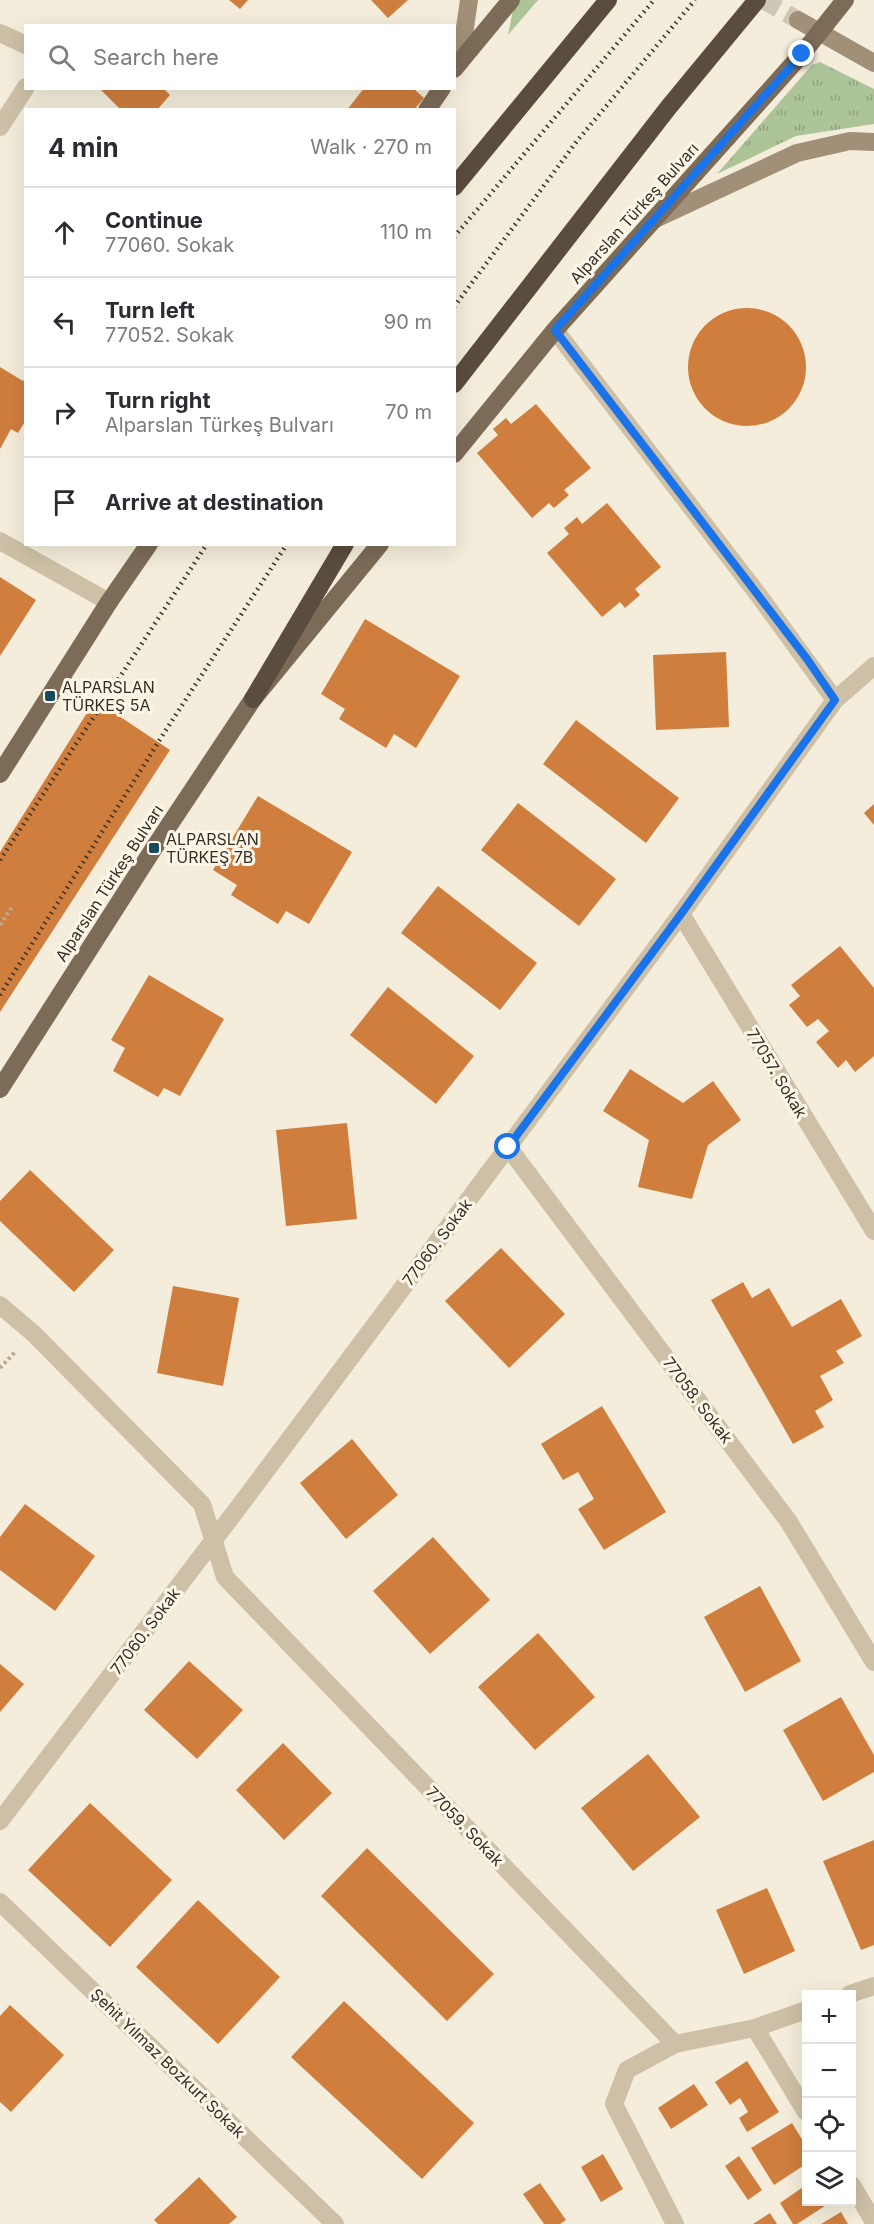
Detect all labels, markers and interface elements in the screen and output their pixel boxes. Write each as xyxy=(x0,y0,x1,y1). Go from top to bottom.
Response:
search box xyxy=(24,24,456,90)
route end xyxy=(788,40,814,66)
icon: search xyxy=(45,41,78,74)
text: Search here xyxy=(93,44,219,70)
text: 4 min xyxy=(48,132,119,163)
text: Walk · 270 m xyxy=(310,135,432,159)
street label: Alparslan Türkeş Bulvarı xyxy=(565,138,703,288)
text: Continue xyxy=(105,207,203,233)
icon: ahead xyxy=(48,216,81,249)
text: 110 m xyxy=(380,220,432,244)
text: 77060. Sokak xyxy=(105,233,234,257)
text: Turn left xyxy=(105,297,195,323)
icon: left xyxy=(48,306,81,339)
text: 90 m xyxy=(384,310,432,334)
text: 77052. Sokak xyxy=(105,323,234,347)
text: Turn right xyxy=(105,387,211,413)
icon: right xyxy=(48,396,81,429)
text: 70 m xyxy=(385,400,432,424)
text: Alparslan Türkeş Bulvarı xyxy=(105,413,334,437)
icon: arrive xyxy=(48,486,81,519)
text: Arrive at destination xyxy=(105,489,324,515)
place label: ALPARSLAN TÜRKEŞ 5A xyxy=(62,677,155,715)
marker: ALPARSLAN TÜRKEŞ 5A xyxy=(43,689,57,703)
street label: Alparslan Türkeş Bulvarı xyxy=(51,801,167,965)
place label: ALPARSLAN TÜRKEŞ 7B xyxy=(166,829,259,867)
marker: ALPARSLAN TÜRKEŞ 7B xyxy=(147,841,161,855)
street label: 77057. Sokak xyxy=(743,1025,812,1121)
route start xyxy=(494,1133,520,1159)
street label: 77060. Sokak xyxy=(398,1195,476,1289)
street label: 77058. Sokak xyxy=(659,1353,737,1447)
street label: 77060. Sokak xyxy=(106,1584,184,1678)
street label: 77059. Sokak xyxy=(422,1782,508,1870)
street label: Şehit Yılmaz Bozkurt Sokak xyxy=(87,1984,249,2142)
map controls xyxy=(802,1990,856,2206)
button: + xyxy=(802,1990,856,2044)
button: − xyxy=(802,2044,856,2098)
button: locate xyxy=(802,2098,856,2152)
button: layers xyxy=(802,2152,856,2206)

